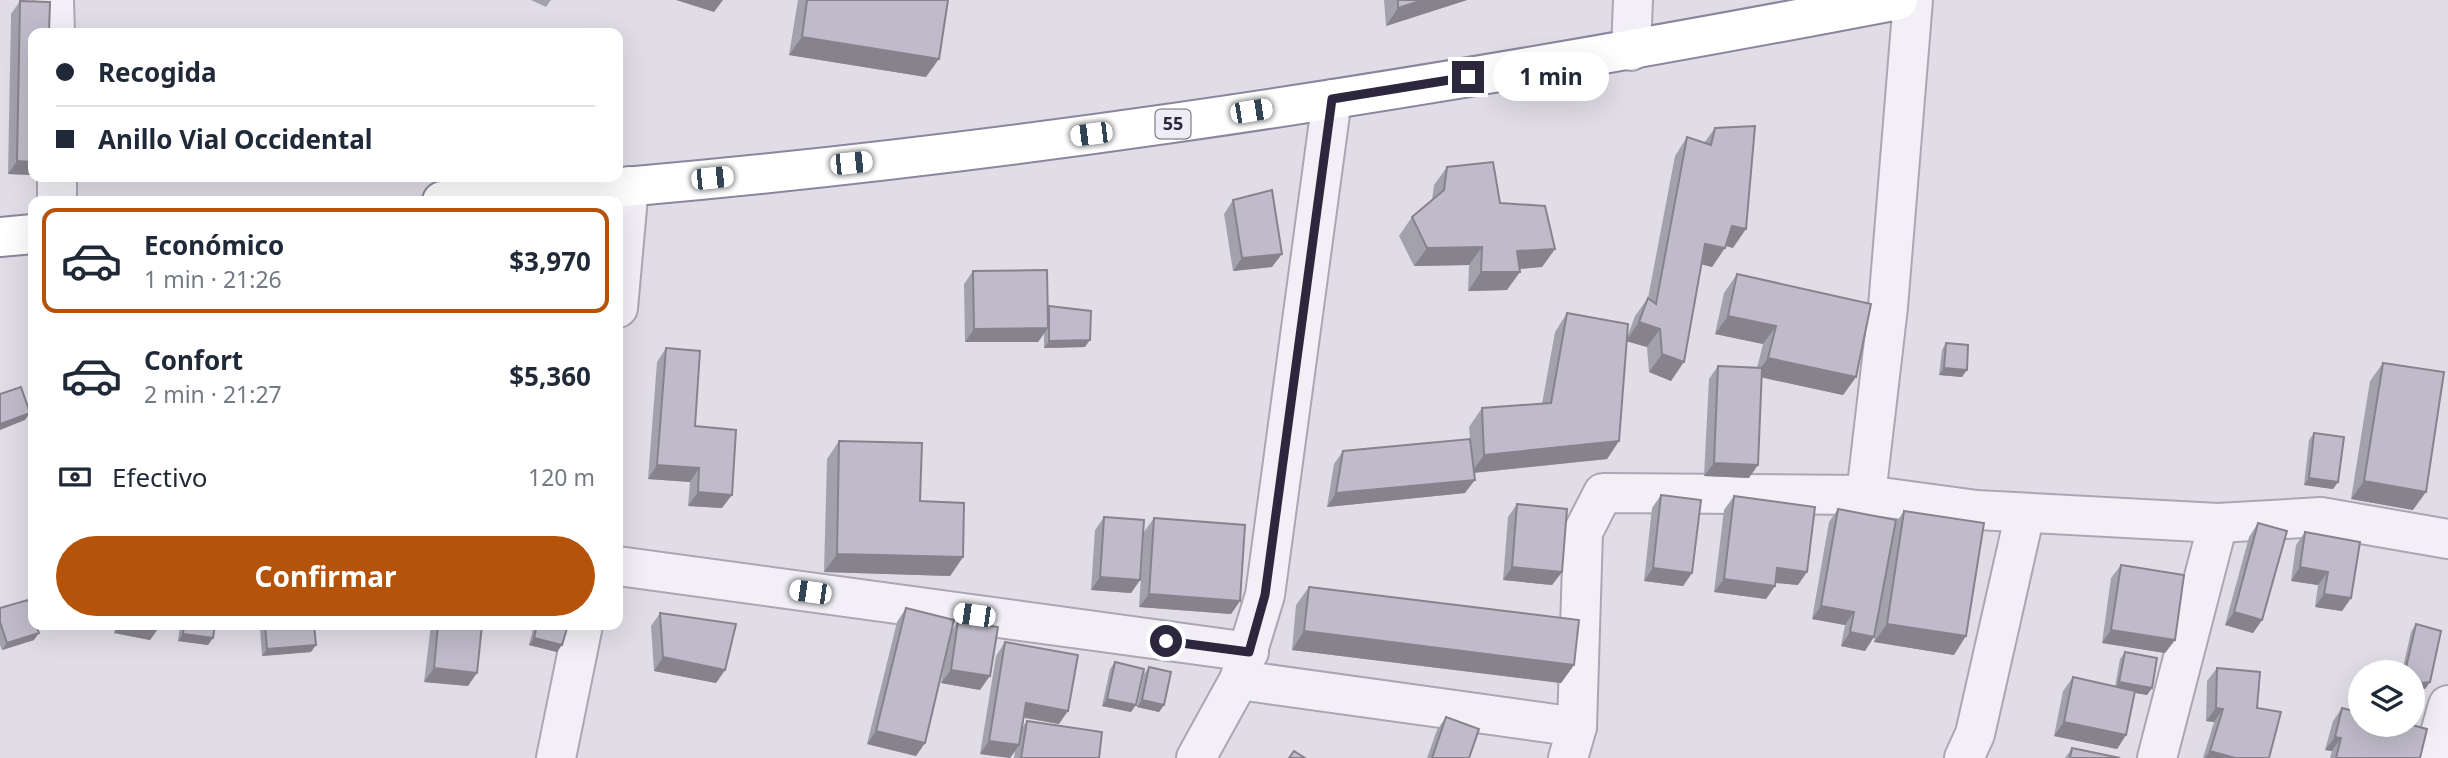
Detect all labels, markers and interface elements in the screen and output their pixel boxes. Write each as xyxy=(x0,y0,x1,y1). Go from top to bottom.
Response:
callout: 1 min xyxy=(1492,52,1608,102)
text: Recogida xyxy=(98,54,216,90)
text: 1 min xyxy=(1519,60,1583,92)
route end xyxy=(1452,61,1484,93)
car xyxy=(1229,97,1274,125)
road number: 55 xyxy=(1156,110,1190,139)
text: Anillo Vial Occidental xyxy=(98,121,373,157)
car xyxy=(1069,121,1114,147)
car xyxy=(830,150,873,176)
car xyxy=(691,165,734,191)
text: Económico xyxy=(144,227,284,263)
icon: car xyxy=(60,229,123,292)
text: $3,970 xyxy=(509,243,591,279)
text: 1 min · 21:26 xyxy=(144,263,282,295)
text: Confort xyxy=(144,342,243,378)
icon: car xyxy=(60,344,123,407)
text: $5,360 xyxy=(509,358,591,394)
text: 2 min · 21:27 xyxy=(144,378,282,410)
icon: cash xyxy=(56,458,94,496)
text: Efectivo xyxy=(112,459,208,495)
text: 120 m xyxy=(528,461,595,493)
button: Confirmar xyxy=(56,536,595,616)
car xyxy=(788,579,833,605)
car xyxy=(952,602,997,628)
route start xyxy=(1150,625,1182,657)
map controls xyxy=(2348,660,2425,737)
button: layers xyxy=(2348,660,2425,737)

